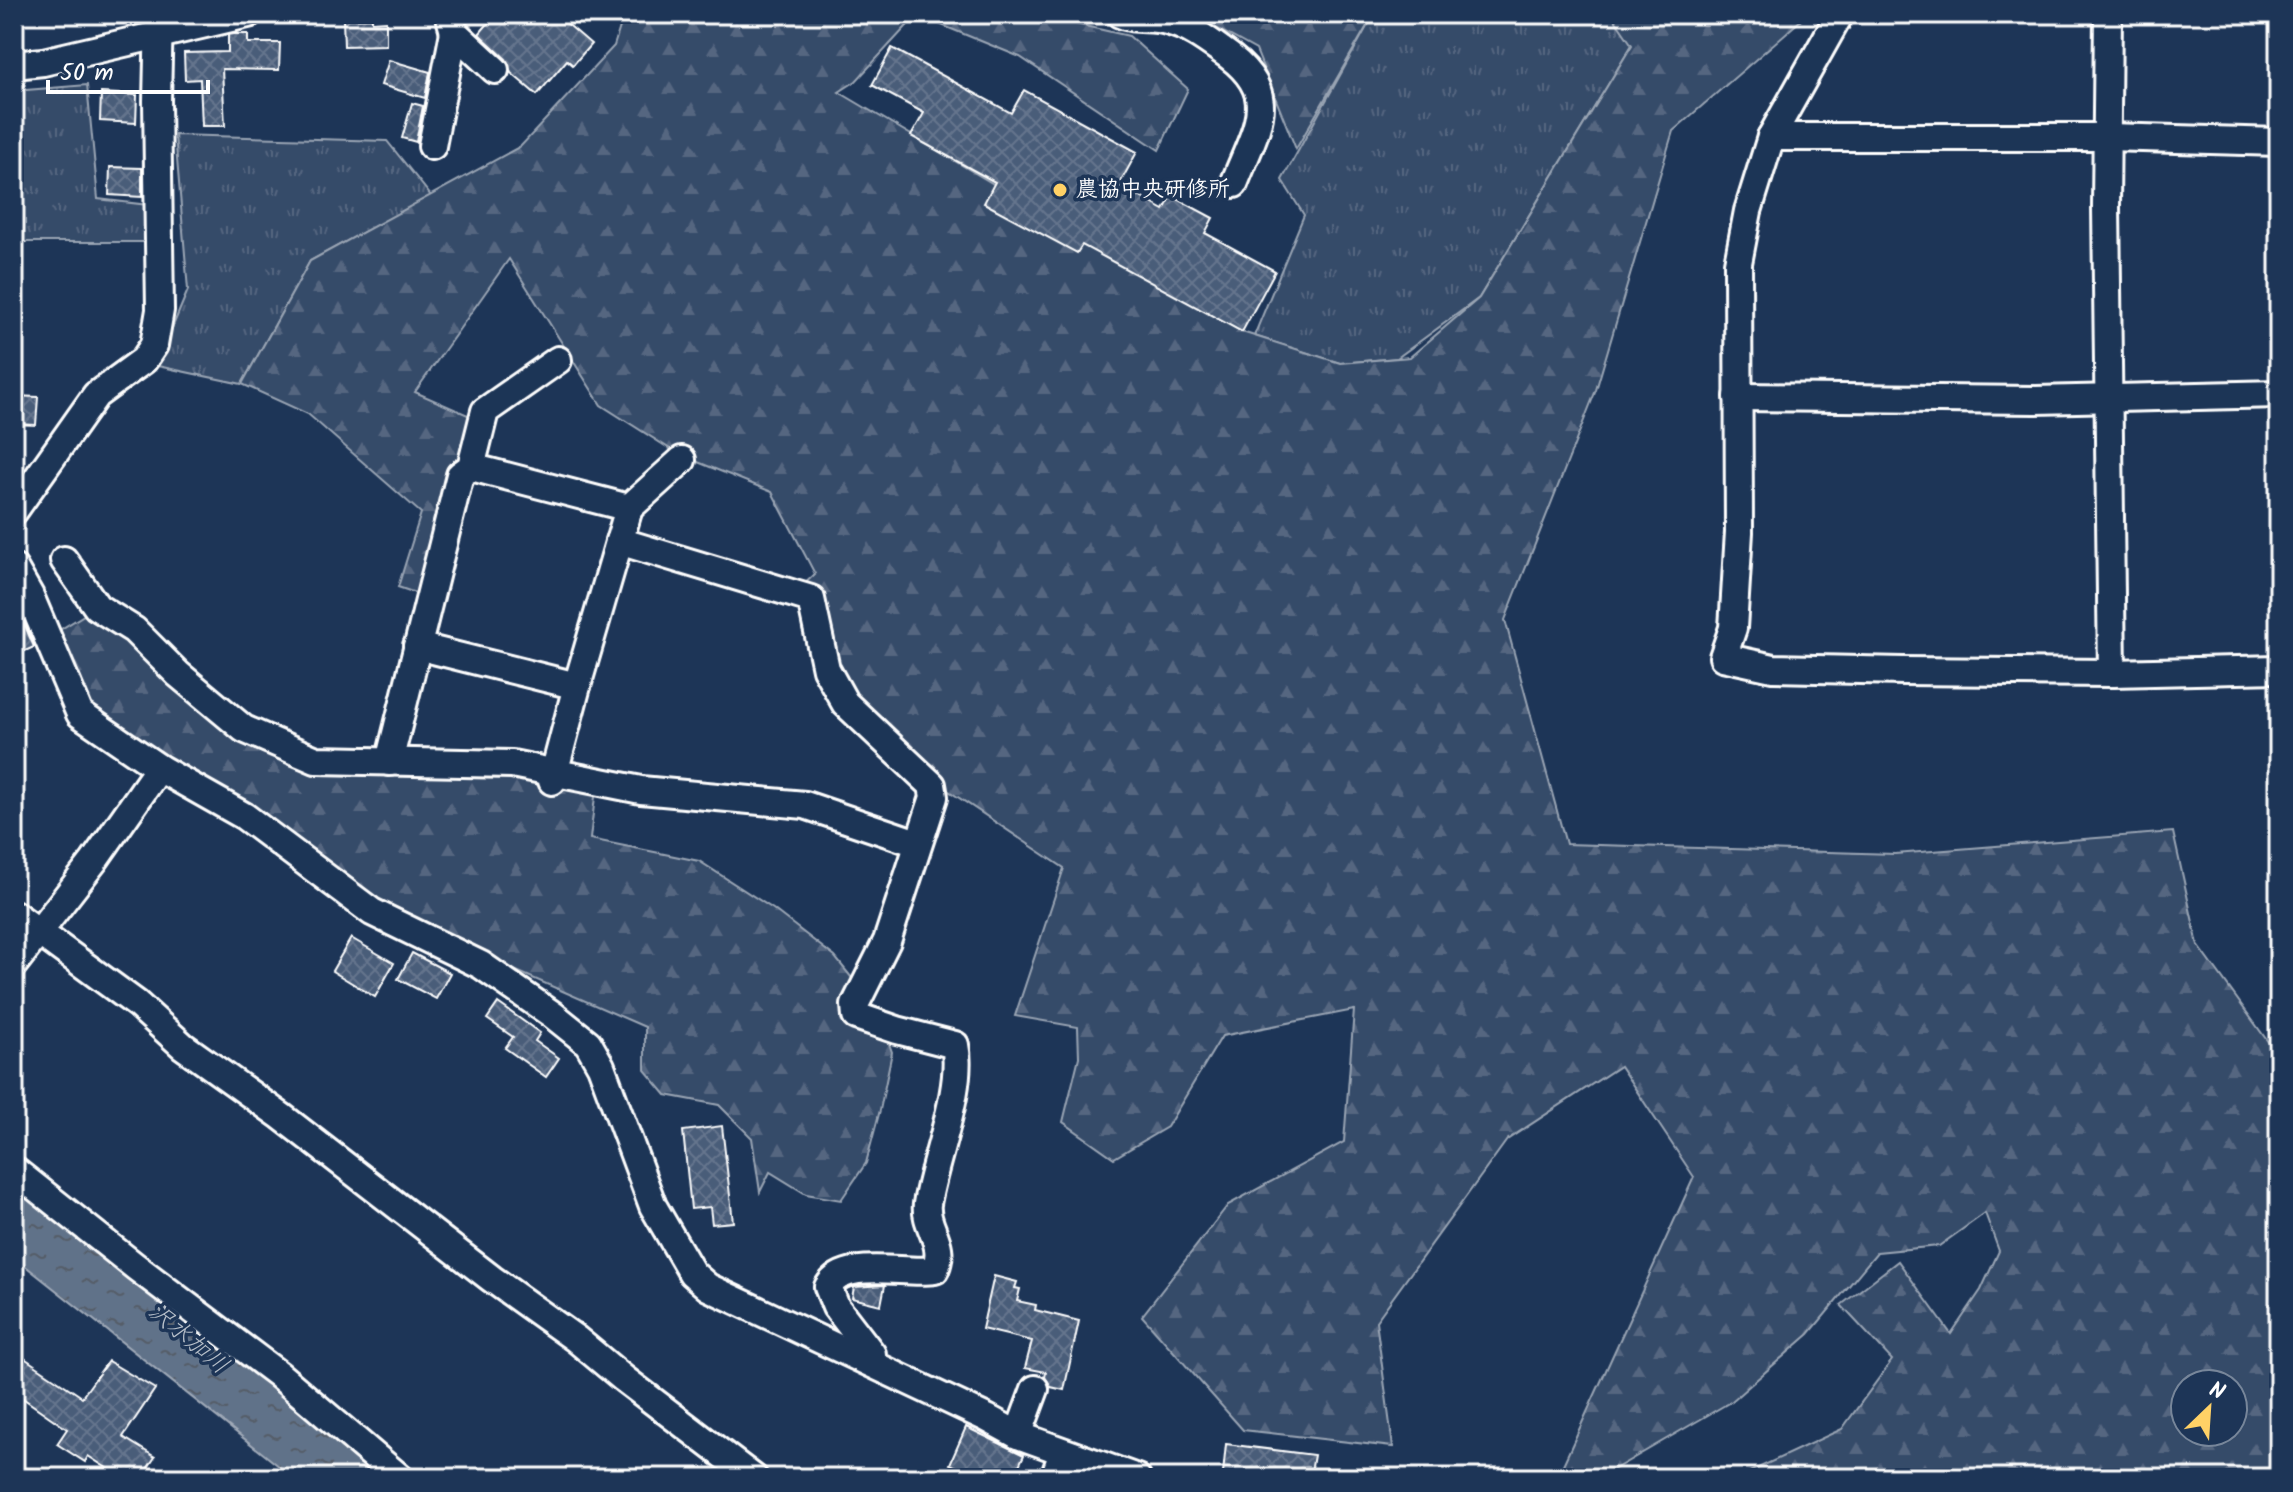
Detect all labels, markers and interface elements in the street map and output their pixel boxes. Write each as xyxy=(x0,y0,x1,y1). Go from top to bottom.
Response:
scale bar xyxy=(48,44,208,94)
text: 50 m xyxy=(60,54,114,93)
place label: 農協中央研修所 xyxy=(1076,173,1230,208)
marker: 農協中央研修所 xyxy=(1051,181,1069,199)
water label: 沢水加川 xyxy=(139,1293,237,1385)
north arrow xyxy=(2169,1368,2249,1448)
text: N xyxy=(2203,1373,2230,1411)

